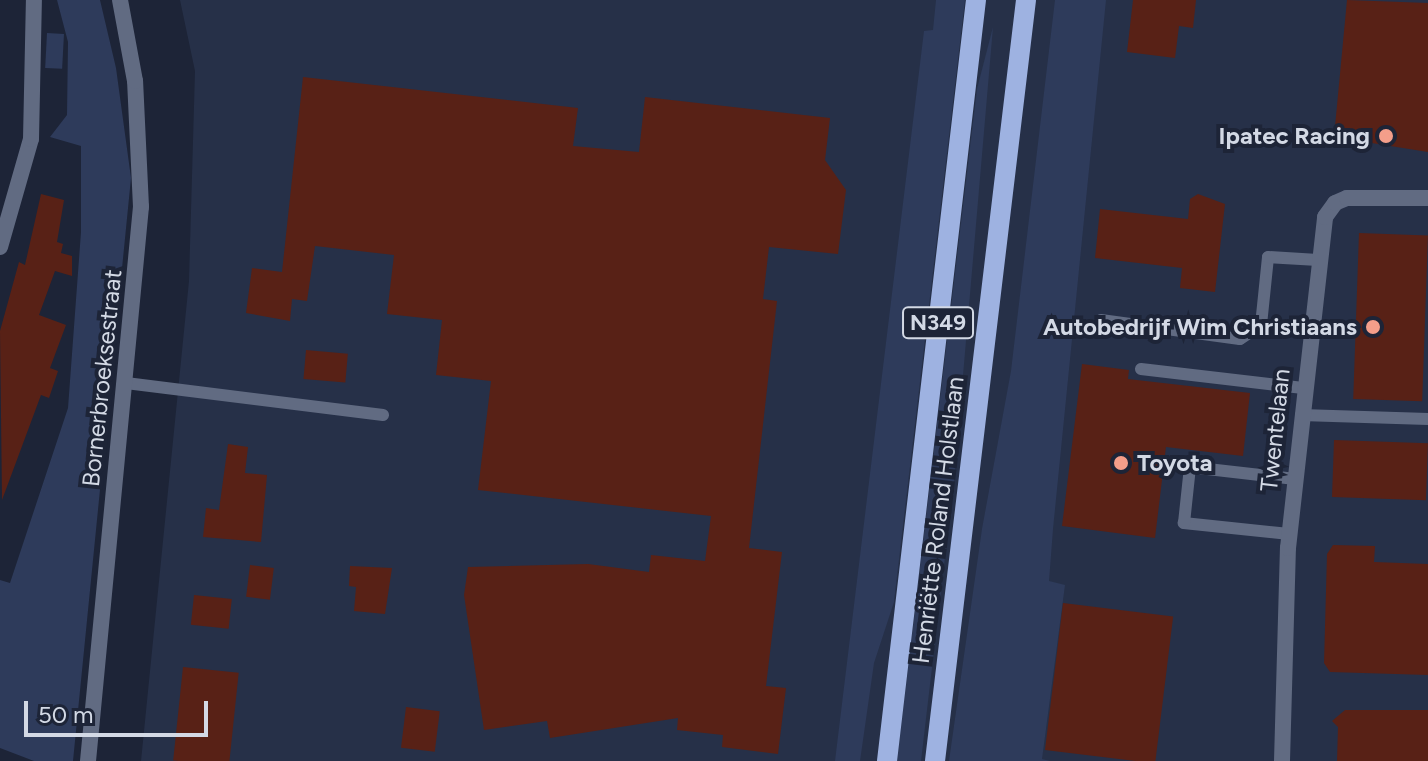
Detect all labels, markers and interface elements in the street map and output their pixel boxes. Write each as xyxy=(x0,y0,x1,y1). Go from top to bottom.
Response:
place label: Ipatec Racing xyxy=(1219,122,1370,150)
marker: Ipatec Racing xyxy=(1377,127,1395,145)
street label: Bornerbroeksestraat xyxy=(76,268,128,488)
road number: N349 xyxy=(902,305,974,341)
place label: Autobedrijf Wim Christiaans xyxy=(1043,313,1357,341)
marker: Autobedrijf Wim Christiaans xyxy=(1364,318,1382,336)
street label: Twentelaan xyxy=(1254,367,1296,493)
street label: Henriëtte Roland Holstlaan xyxy=(906,375,970,665)
place label: Toyota xyxy=(1137,449,1212,477)
marker: Toyota xyxy=(1112,454,1130,472)
scale bar xyxy=(28,685,212,735)
text: 50 m xyxy=(38,700,94,729)

